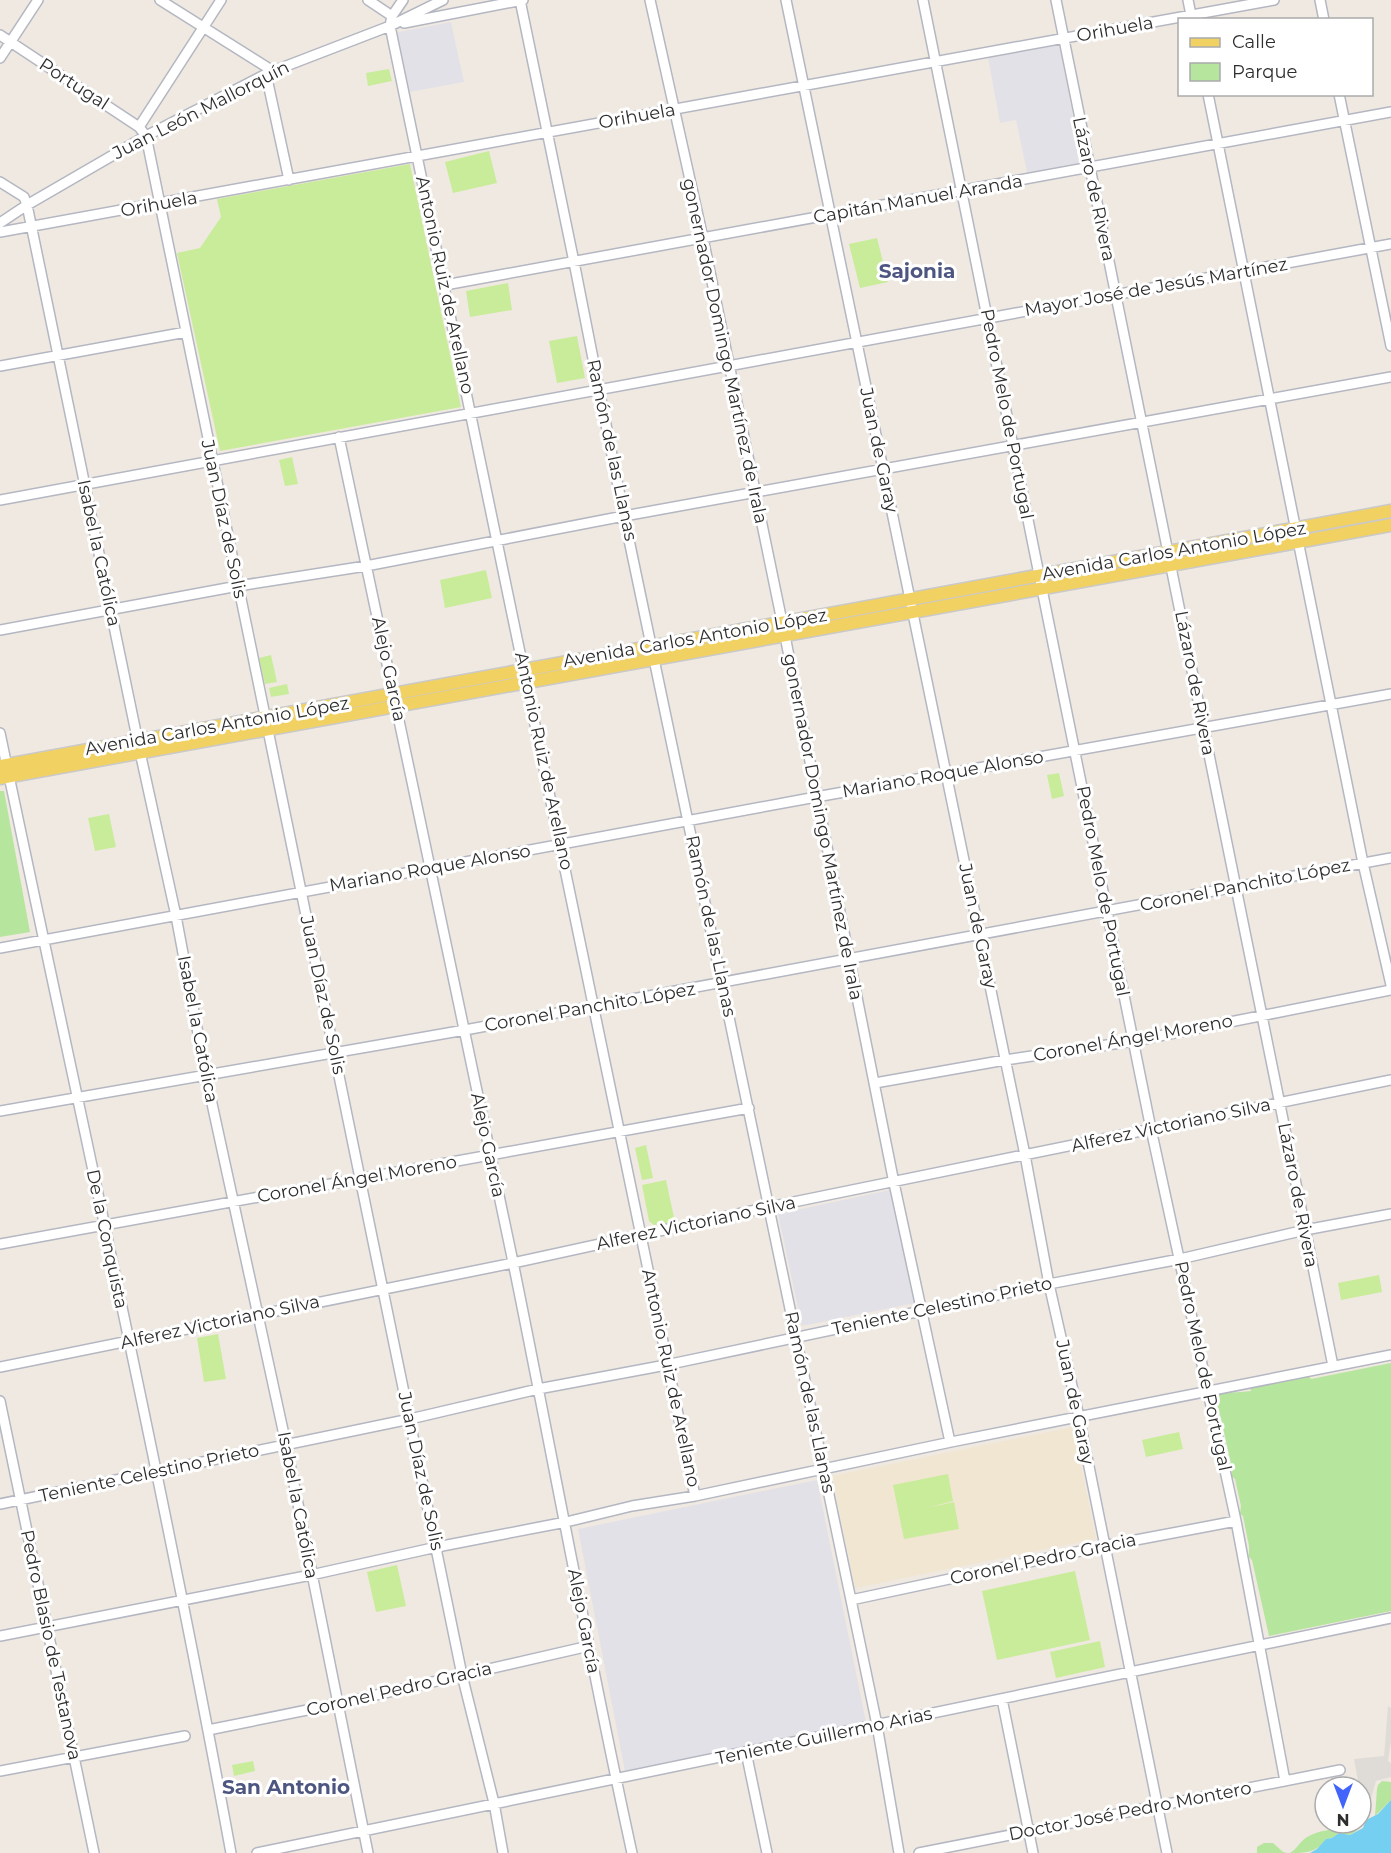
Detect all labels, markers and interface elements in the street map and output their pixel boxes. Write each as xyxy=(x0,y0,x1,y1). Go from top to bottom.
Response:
street label: Orihuela xyxy=(1075,11,1155,47)
legend xyxy=(1178,18,1373,96)
text: Calle xyxy=(1232,31,1276,53)
street label: Portugal xyxy=(35,53,113,115)
street label: Juan León Mallorquín xyxy=(108,56,293,165)
text: Parque xyxy=(1232,61,1298,83)
street label: Orihuela xyxy=(597,98,677,134)
street label: Lázaro de Rivera xyxy=(1068,115,1120,263)
street label: Capitán Manuel Aranda xyxy=(812,170,1024,228)
street label: Antonio Ruiz de Arellano xyxy=(411,174,479,396)
street label: gonernador Domingo Martínez de Irala xyxy=(678,176,772,526)
street label: Orihuela xyxy=(119,186,199,222)
street label: Mayor José de Jesús Martínez xyxy=(1023,253,1289,321)
district label: Sajonia xyxy=(879,259,955,283)
street label: Pedro Melo de Portugal xyxy=(976,307,1038,521)
street label: Ramón de las Llanas xyxy=(582,357,642,543)
street label: Juan de Garay xyxy=(855,384,903,515)
street label: Juan Díaz de Solis xyxy=(196,437,252,600)
street label: Isabel la Católica xyxy=(73,478,125,628)
street label: Avenida Carlos Antonio López xyxy=(1040,517,1308,585)
street label: Avenida Carlos Antonio López xyxy=(561,604,829,672)
street label: Lázaro de Rivera xyxy=(1170,609,1220,757)
street label: Alejo García xyxy=(367,615,411,723)
street label: Antonio Ruiz de Arellano xyxy=(510,650,578,872)
street label: gonernador Domingo Martínez de Irala xyxy=(779,652,867,1002)
street label: Avenida Carlos Antonio López xyxy=(83,692,351,760)
street label: Mariano Roque Alonso xyxy=(841,745,1045,803)
street label: Pedro Melo de Portugal xyxy=(1072,784,1134,998)
street label: Ramón de las Llanas xyxy=(681,833,741,1019)
street label: Mariano Roque Alonso xyxy=(328,839,532,897)
street label: Coronel Panchito López xyxy=(1138,854,1352,916)
street label: Juan de Garay xyxy=(954,860,1002,991)
street label: Juan Díaz de Solis xyxy=(295,913,351,1076)
street label: Isabel la Católica xyxy=(173,953,223,1105)
street label: Coronel Panchito López xyxy=(483,978,697,1036)
street label: Coronel Ángel Moreno xyxy=(1032,1010,1234,1066)
street label: Alejo García xyxy=(466,1091,510,1199)
street label: Alferez Victoriano Silva xyxy=(1069,1093,1273,1157)
street label: Lázaro de Rivera xyxy=(1273,1121,1323,1269)
street label: Coronel Ángel Moreno xyxy=(256,1151,458,1207)
street label: De la Conquista xyxy=(81,1167,133,1311)
street label: Alferez Victoriano Silva xyxy=(594,1191,798,1255)
street label: Pedro Melo de Portugal xyxy=(1170,1259,1236,1473)
street label: Antonio Ruiz de Arellano xyxy=(637,1267,705,1489)
street label: Teniente Celestino Prieto xyxy=(830,1272,1054,1340)
street label: Alferez Victoriano Silva xyxy=(118,1290,322,1354)
street label: Ramón de las Llanas xyxy=(780,1309,840,1495)
street label: Juan de Garay xyxy=(1051,1336,1099,1467)
street label: Juan Díaz de Solis xyxy=(393,1389,449,1552)
street label: Isabel la Católica xyxy=(273,1429,323,1581)
street label: Teniente Celestino Prieto xyxy=(37,1439,261,1507)
street label: Pedro Blasio de Testanova xyxy=(16,1528,86,1762)
street label: Coronel Pedro Gracia xyxy=(948,1529,1138,1589)
street label: Alejo García xyxy=(563,1567,605,1675)
street label: Coronel Pedro Gracia xyxy=(304,1657,494,1721)
street label: Teniente Guillermo Arias xyxy=(714,1702,934,1770)
district label: San Antonio xyxy=(222,1775,350,1799)
north arrow xyxy=(1313,1775,1373,1835)
street label: Doctor José Pedro Montero xyxy=(1007,1777,1253,1845)
text: N xyxy=(1337,1810,1349,1829)

